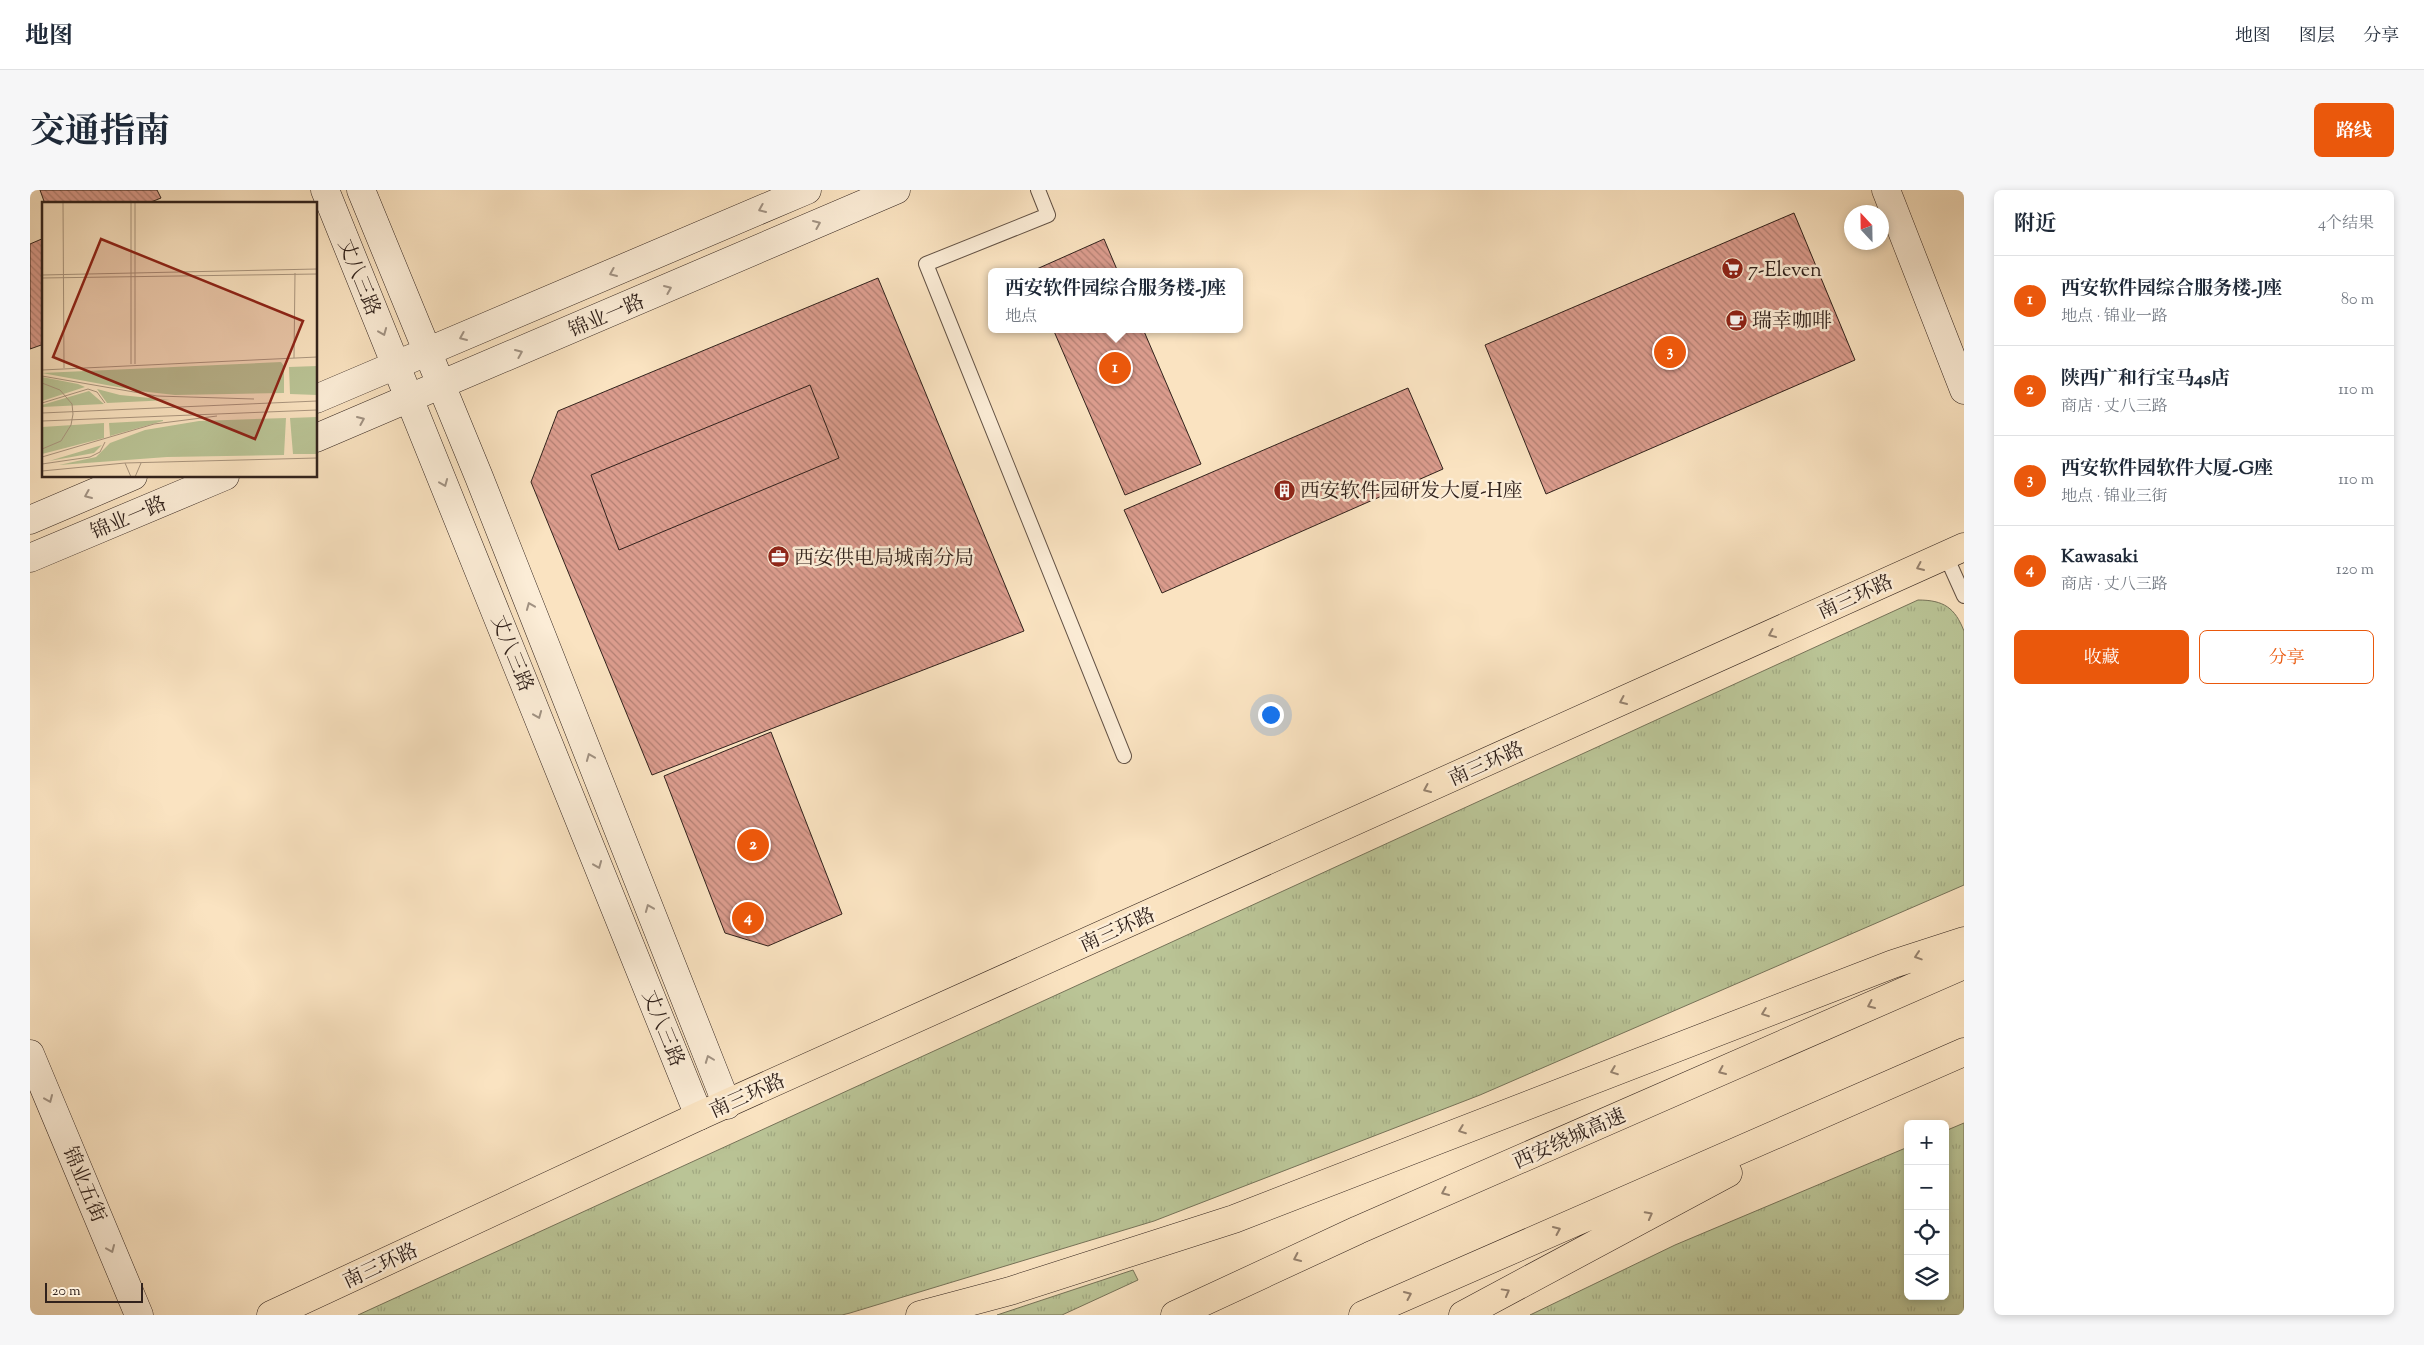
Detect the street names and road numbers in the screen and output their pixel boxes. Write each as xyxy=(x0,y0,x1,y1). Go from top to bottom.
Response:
street label: 丈八三路 xyxy=(329,235,386,320)
street label: 锦业一路 xyxy=(564,288,649,346)
street label: 锦业一路 xyxy=(86,490,171,548)
street label: 南三环路 xyxy=(1814,569,1898,628)
street label: 丈八三路 xyxy=(482,611,539,696)
street label: 南三环路 xyxy=(1445,736,1529,795)
street label: 南三环路 xyxy=(1076,902,1160,961)
street label: 丈八三路 xyxy=(633,986,690,1071)
street label: 南三环路 xyxy=(706,1068,790,1127)
street label: 西安绕城高速 xyxy=(1509,1103,1631,1178)
street label: 锦业五街 xyxy=(54,1142,112,1227)
street label: 南三环路 xyxy=(339,1237,423,1297)

